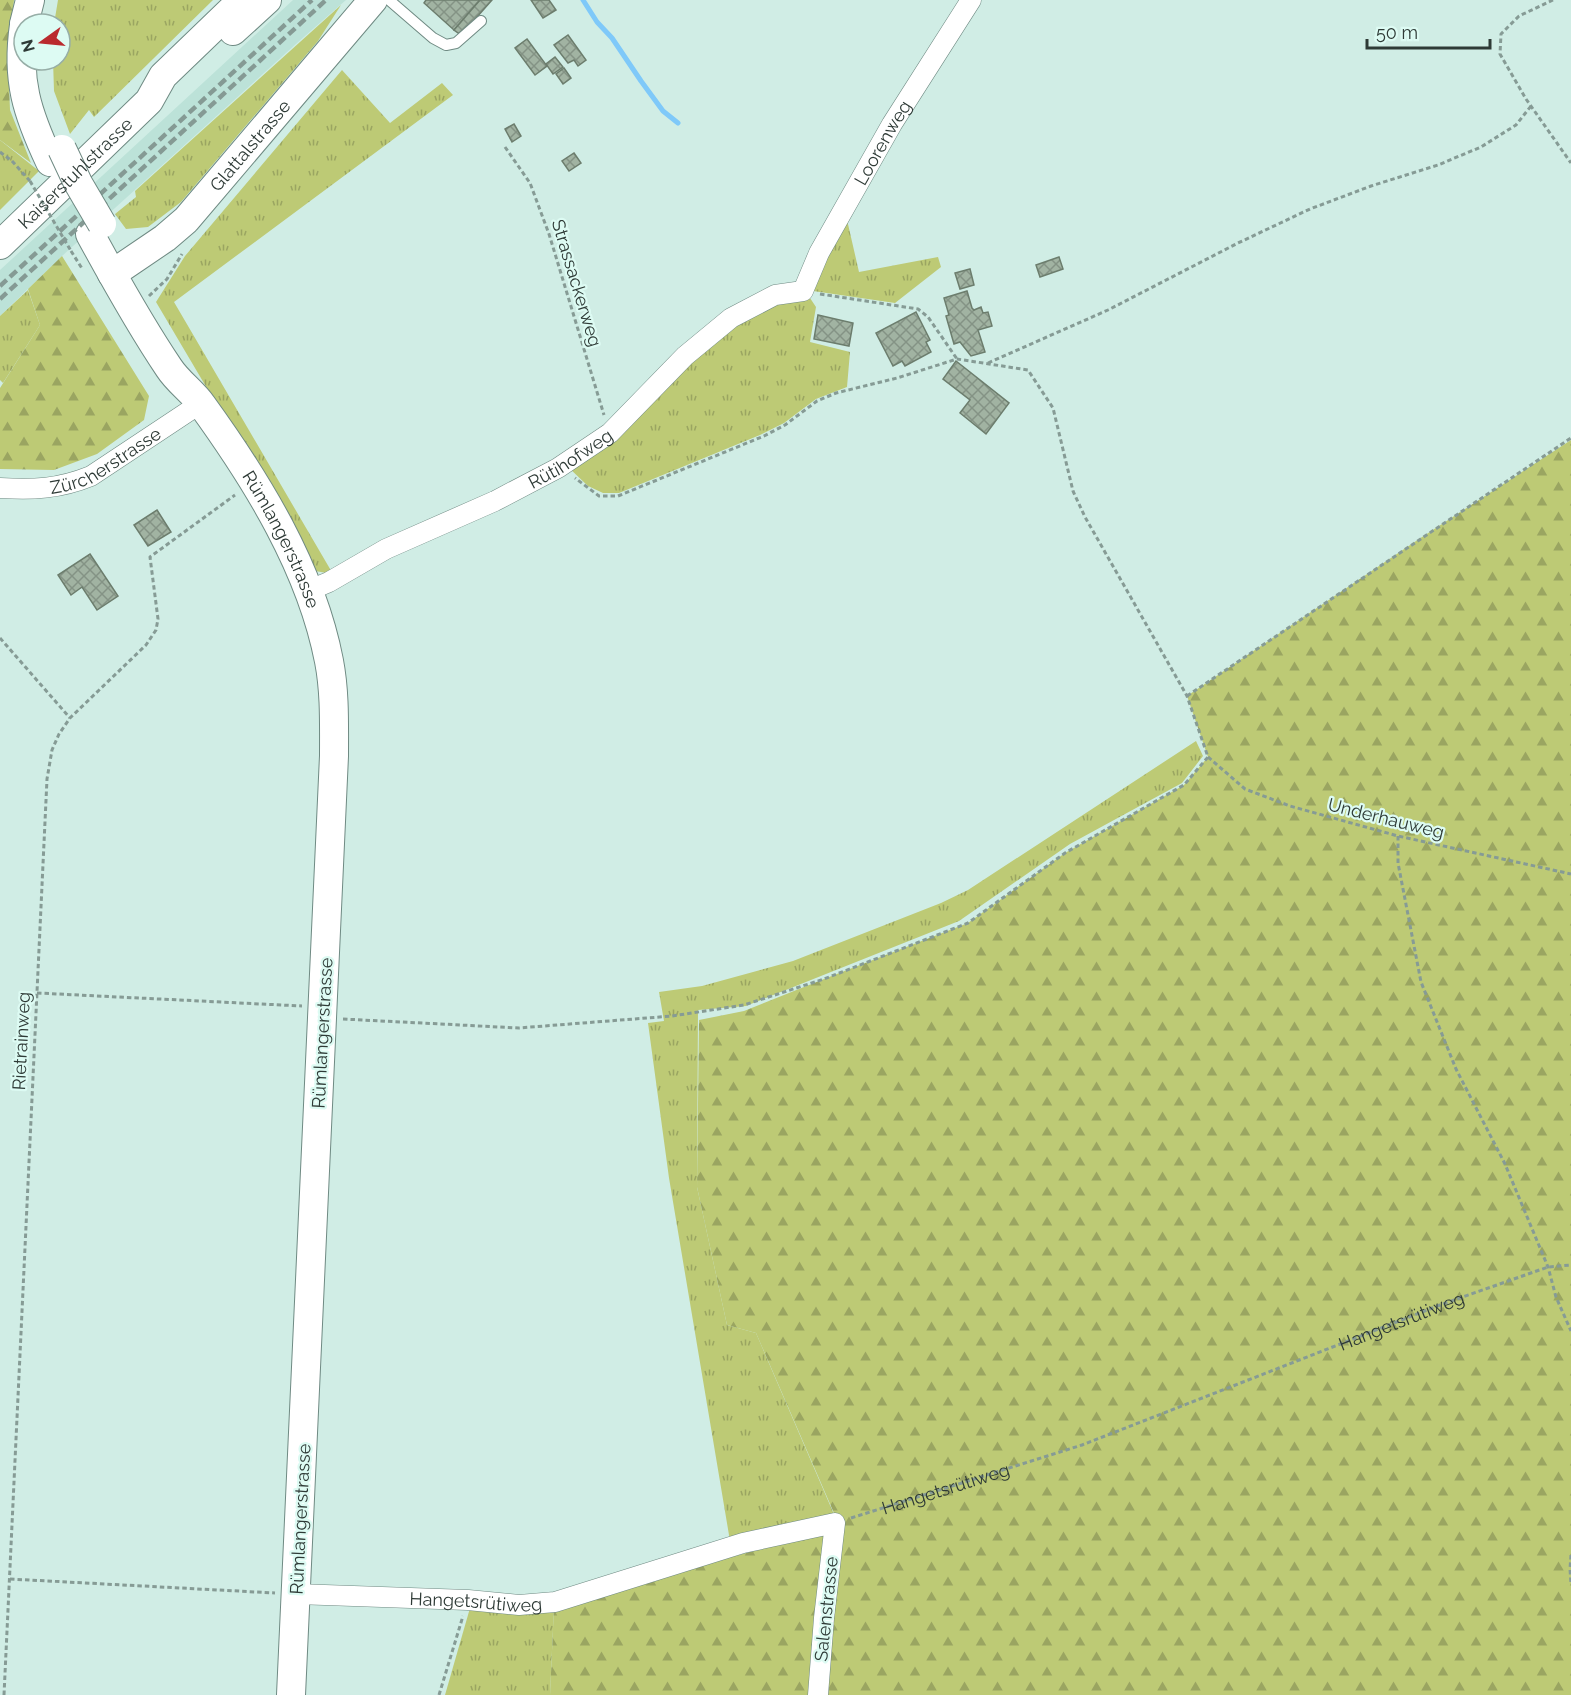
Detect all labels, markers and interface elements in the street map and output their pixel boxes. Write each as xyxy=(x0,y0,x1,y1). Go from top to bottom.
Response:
north arrow xyxy=(12,12,72,72)
scale bar xyxy=(1367,12,1490,50)
text: 50 m xyxy=(1376,22,1418,43)
text: N xyxy=(17,37,39,54)
street label: Glattalstrasse xyxy=(205,95,295,195)
street label: Loorenweg xyxy=(849,96,915,189)
street label: Kaiserstuhlstrasse xyxy=(13,113,137,233)
street label: Strassackerweg xyxy=(548,217,606,349)
street label: Zürcherstrasse xyxy=(48,422,165,498)
street label: Rütihofweg xyxy=(524,424,616,492)
street label: Rümlangerstrasse xyxy=(239,467,325,611)
street label: Underhauweg xyxy=(1326,793,1446,843)
street label: Rümlangerstrasse xyxy=(308,957,336,1109)
street label: Rietrainweg xyxy=(8,991,34,1091)
street label: Hangetsrütiweg xyxy=(1336,1287,1467,1354)
street label: Rümlangerstrasse xyxy=(286,1443,314,1595)
street label: Hangetsrütiweg xyxy=(879,1458,1012,1518)
street label: Salenstrasse xyxy=(810,1555,842,1663)
street label: Hangetsrütiweg xyxy=(409,1587,543,1616)

